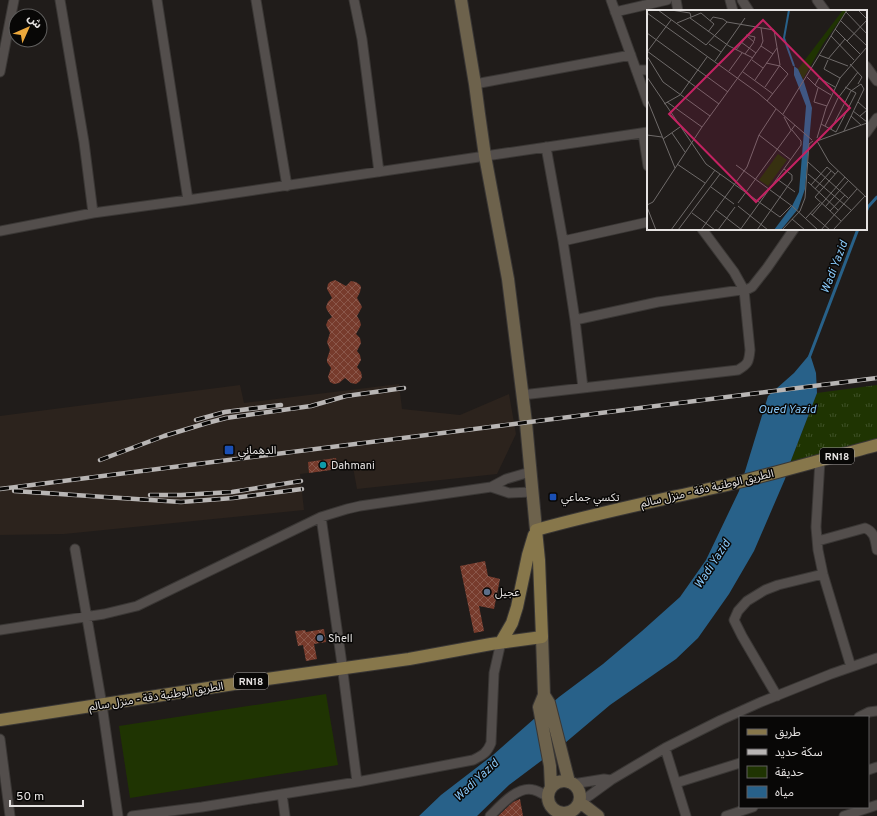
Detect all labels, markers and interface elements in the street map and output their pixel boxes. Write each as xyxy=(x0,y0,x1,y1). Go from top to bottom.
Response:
north arrow xyxy=(8,8,48,48)
inset map xyxy=(647,10,867,230)
text: ش xyxy=(24,11,45,32)
water label: Wadi Yazid xyxy=(818,237,853,296)
water label: Oued Yazid xyxy=(758,402,817,418)
marker: الدهماني xyxy=(223,444,235,456)
place label: الدهماني xyxy=(238,444,276,460)
road number: RN18 xyxy=(820,448,854,464)
place label: Dahmani xyxy=(331,459,375,473)
marker: Dahmani xyxy=(318,460,328,470)
street label: الطريق الوطنية دقة - منزل سالم xyxy=(639,467,775,512)
place label: تكسي جماعي xyxy=(561,491,620,507)
marker: تكسي جماعي xyxy=(548,492,558,502)
water label: Wadi Yazid xyxy=(691,536,735,592)
place label: عجيل xyxy=(495,586,520,600)
marker: عجيل xyxy=(482,587,492,597)
place label: Shell xyxy=(328,632,353,646)
marker: Shell xyxy=(315,633,325,643)
road number: RN18 xyxy=(234,673,268,689)
street label: الطريق الوطنية دقة - منزل سالم xyxy=(88,679,225,716)
legend xyxy=(739,716,869,808)
text: طريق xyxy=(775,725,801,741)
text: سكة حديد xyxy=(775,745,823,761)
water label: Wadi Yazid xyxy=(451,755,503,805)
text: حديقة xyxy=(775,765,804,781)
scale bar xyxy=(10,782,83,808)
text: مياه xyxy=(775,785,794,801)
text: 50 m xyxy=(16,789,44,805)

